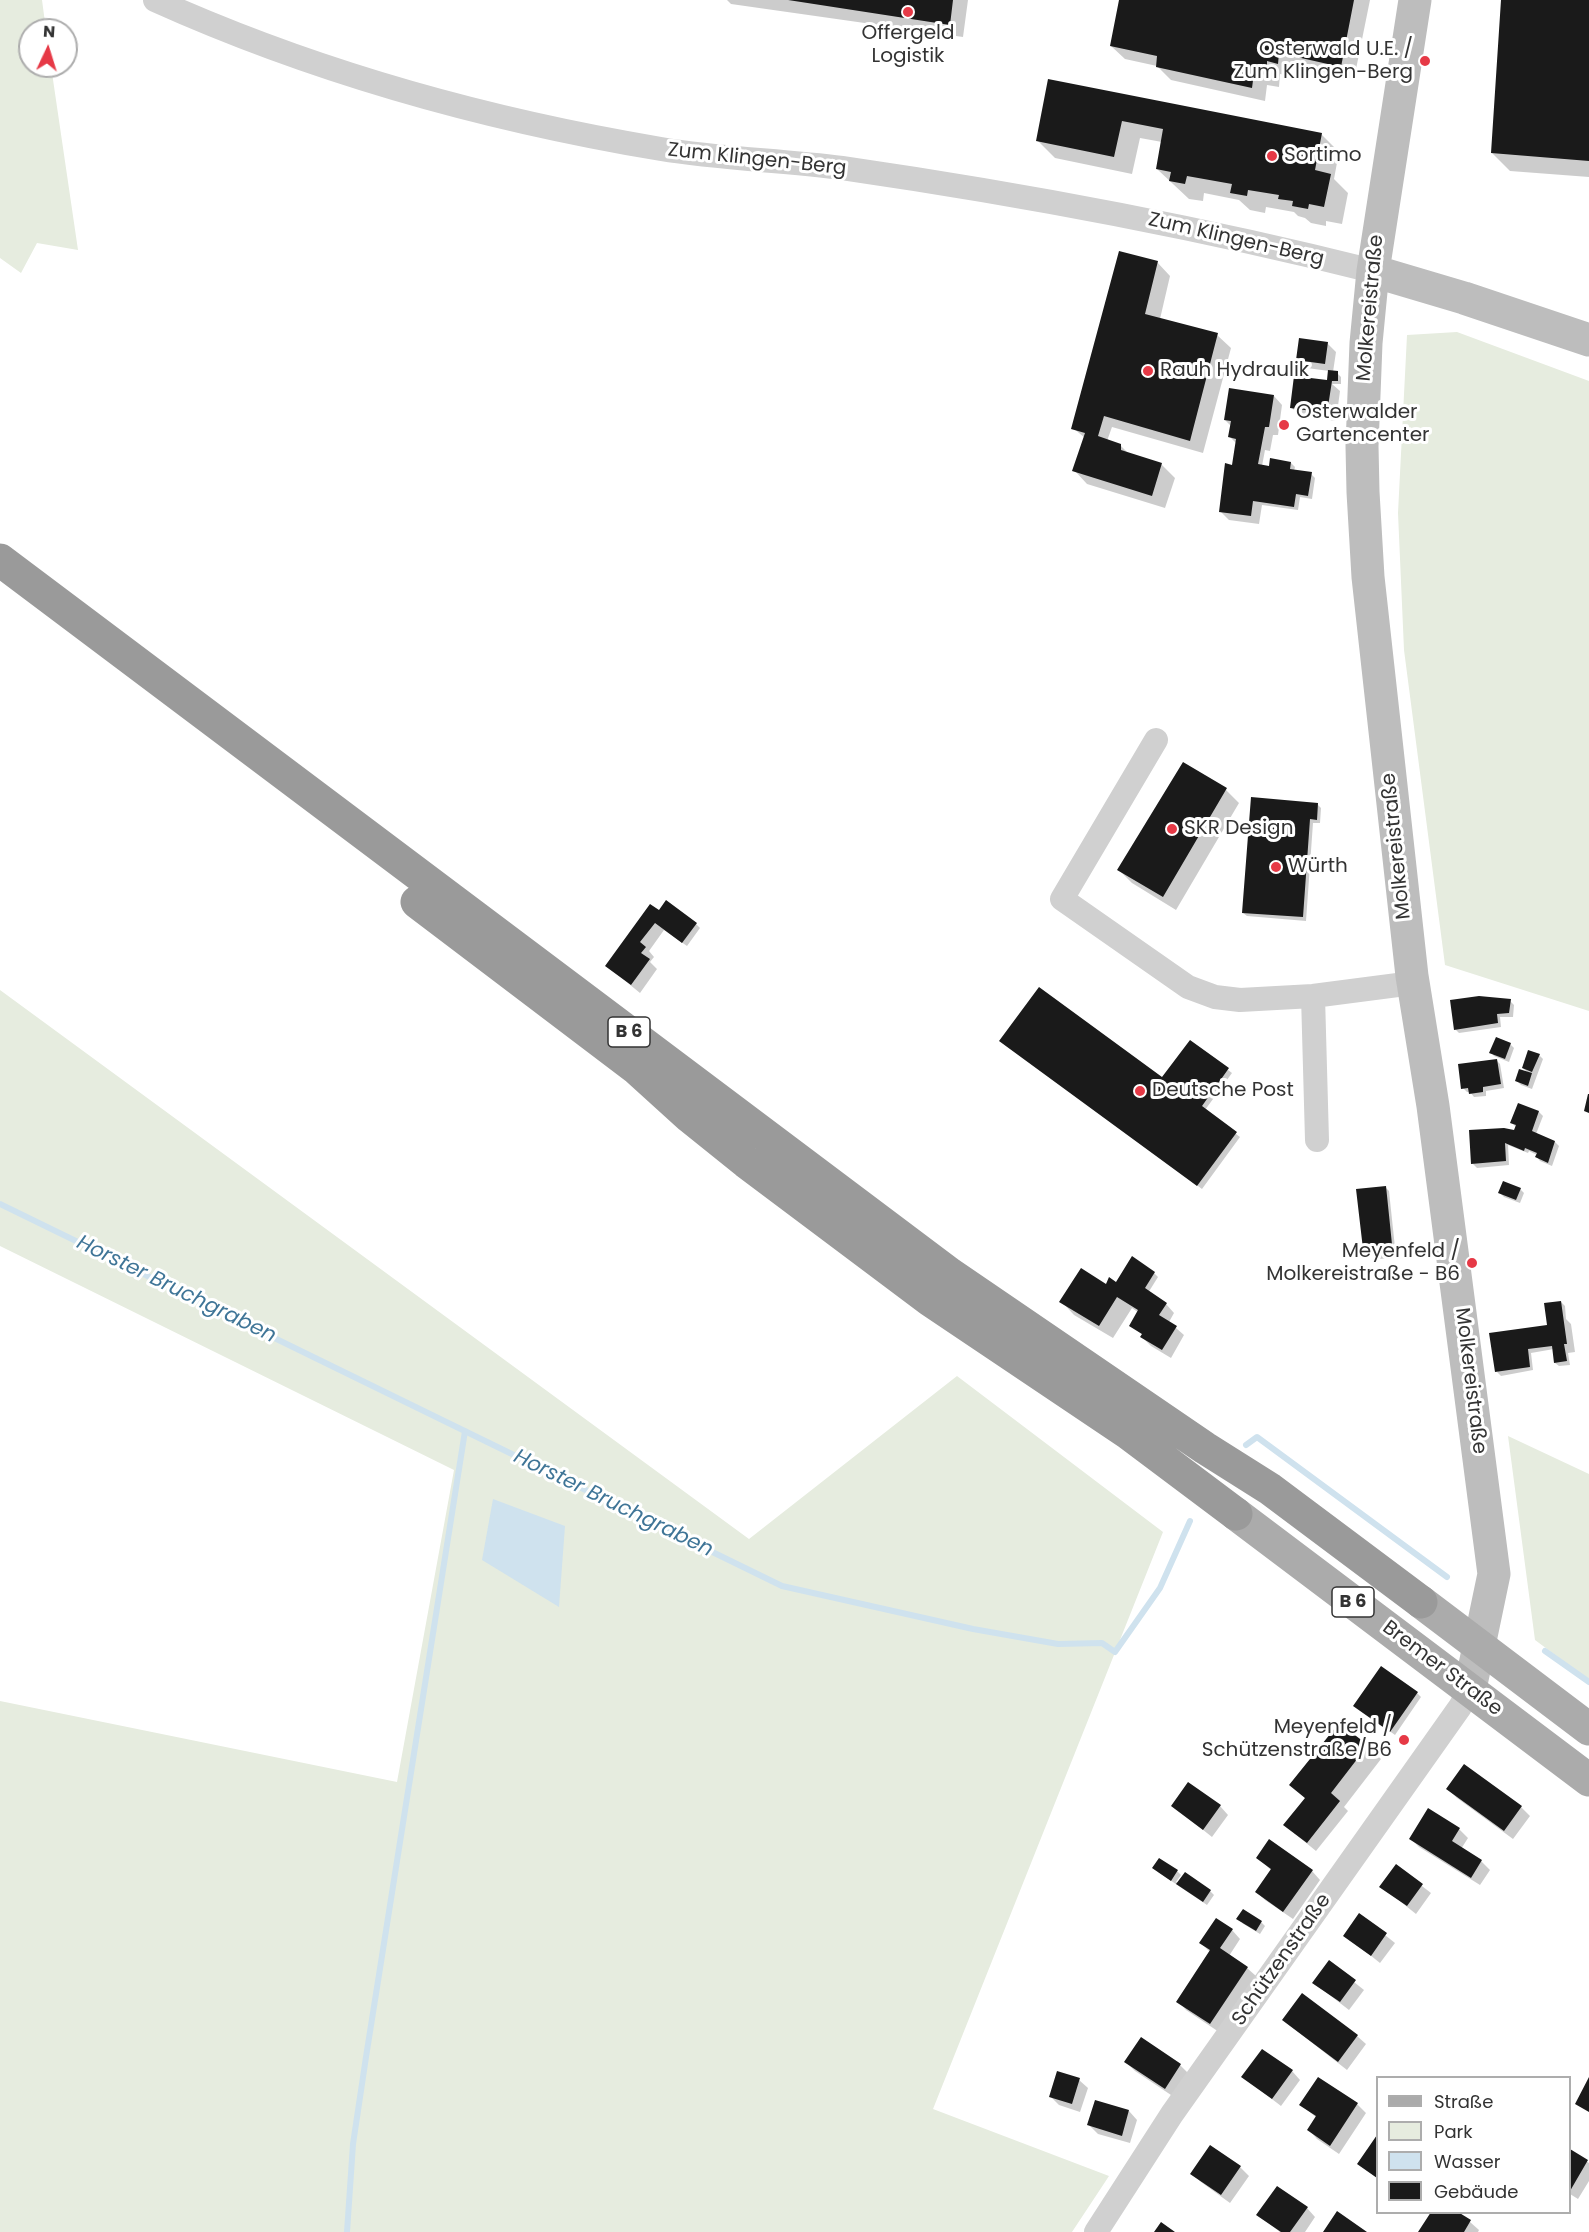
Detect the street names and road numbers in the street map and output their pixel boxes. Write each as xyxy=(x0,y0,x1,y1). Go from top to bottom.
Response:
street label: Zum Klingen-Berg xyxy=(666,139,848,181)
street label: Zum Klingen-Berg xyxy=(1146,208,1326,272)
street label: Molkereistraße xyxy=(1353,234,1389,382)
street label: Molkereistraße xyxy=(1377,772,1417,920)
road number: B 6 xyxy=(608,1017,650,1047)
street label: Molkereistraße xyxy=(1449,1307,1491,1455)
road number: B 6 xyxy=(1332,1587,1374,1617)
street label: Bremer Straße xyxy=(1377,1616,1507,1722)
street label: Schützenstraße xyxy=(1227,1889,1337,2031)

